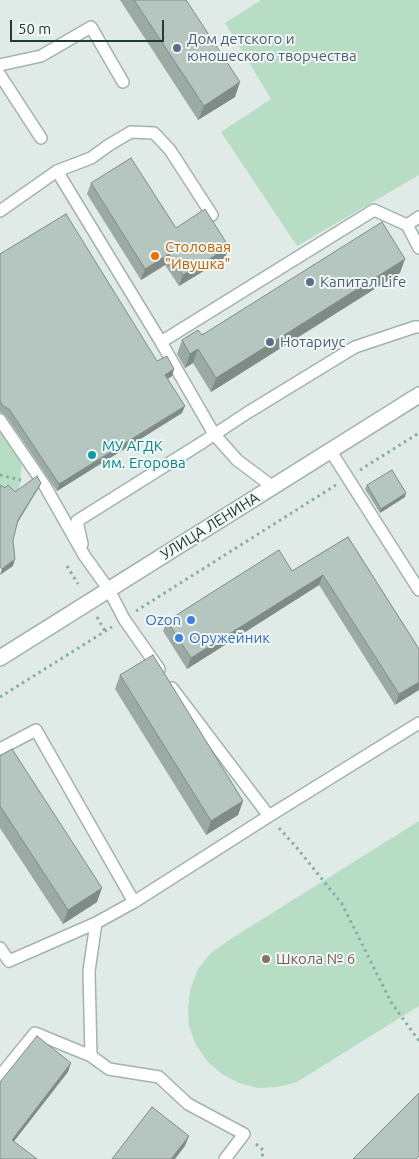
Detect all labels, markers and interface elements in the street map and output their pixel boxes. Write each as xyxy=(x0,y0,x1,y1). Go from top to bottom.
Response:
scale bar xyxy=(12,10,166,42)
text: 50 m xyxy=(18,20,51,37)
place label: Дом детского и юношеского творчества xyxy=(187,30,357,65)
marker: Дом детского и юношеского творчества xyxy=(171,42,183,54)
place label: Столовая "Ивушка" xyxy=(165,238,231,273)
marker: Столовая "Ивушка" xyxy=(149,250,161,262)
place label: Капитал Life xyxy=(320,273,406,291)
marker: Капитал Life xyxy=(304,276,316,288)
place label: Нотариус xyxy=(280,333,345,351)
marker: Нотариус xyxy=(264,336,276,348)
place label: МУ АГДК им. Егорова xyxy=(102,437,186,472)
marker: МУ АГДК им. Егорова xyxy=(86,449,98,461)
street label: УЛИЦА ЛЕНИНА xyxy=(157,488,263,564)
place label: Ozon xyxy=(145,611,181,629)
marker: Ozon xyxy=(185,614,197,626)
place label: Оружейник xyxy=(189,629,270,647)
marker: Оружейник xyxy=(173,632,185,644)
place label: Школа № 6 xyxy=(276,950,355,968)
marker: Школа № 6 xyxy=(260,953,272,965)

